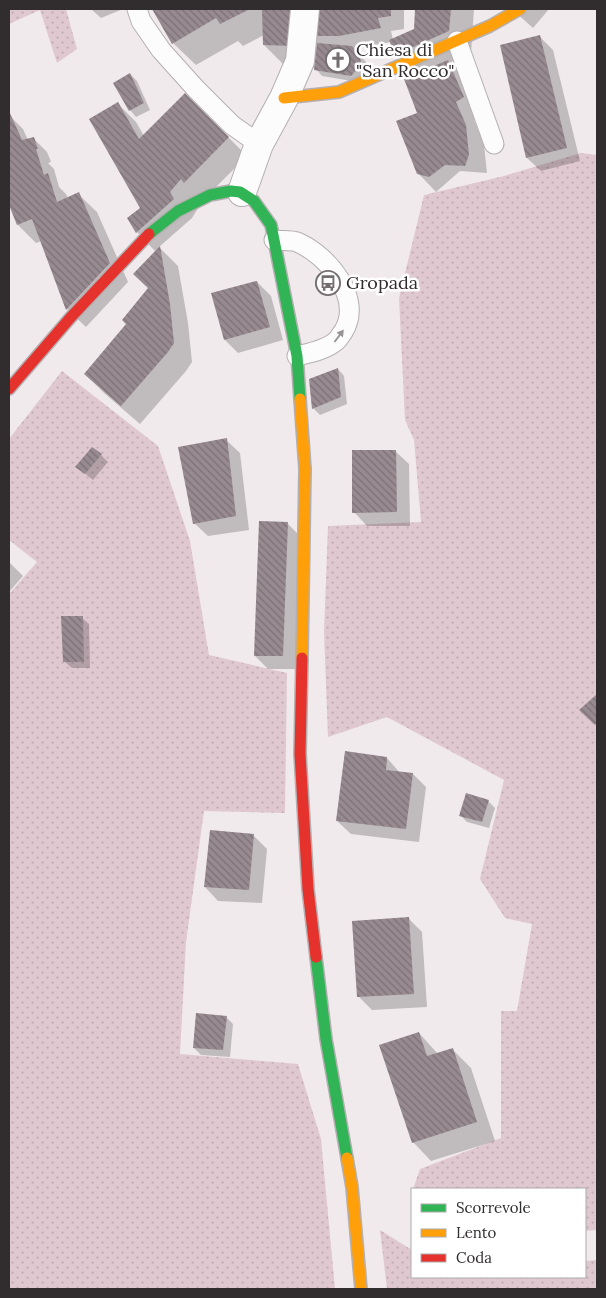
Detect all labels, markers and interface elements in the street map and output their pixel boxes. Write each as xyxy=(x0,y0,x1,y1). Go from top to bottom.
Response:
place label: Chiesa di "San Rocco" xyxy=(356,38,455,82)
church icon: Chiesa di "San Rocco" xyxy=(325,47,351,73)
bus stop icon: Gropada xyxy=(315,270,341,296)
place label: Gropada xyxy=(346,271,418,294)
one-way arrow xyxy=(334,329,344,343)
legend xyxy=(411,1188,586,1278)
text: Scorrevole xyxy=(456,1198,531,1217)
text: Lento xyxy=(456,1223,497,1242)
text: Coda xyxy=(456,1248,492,1267)

